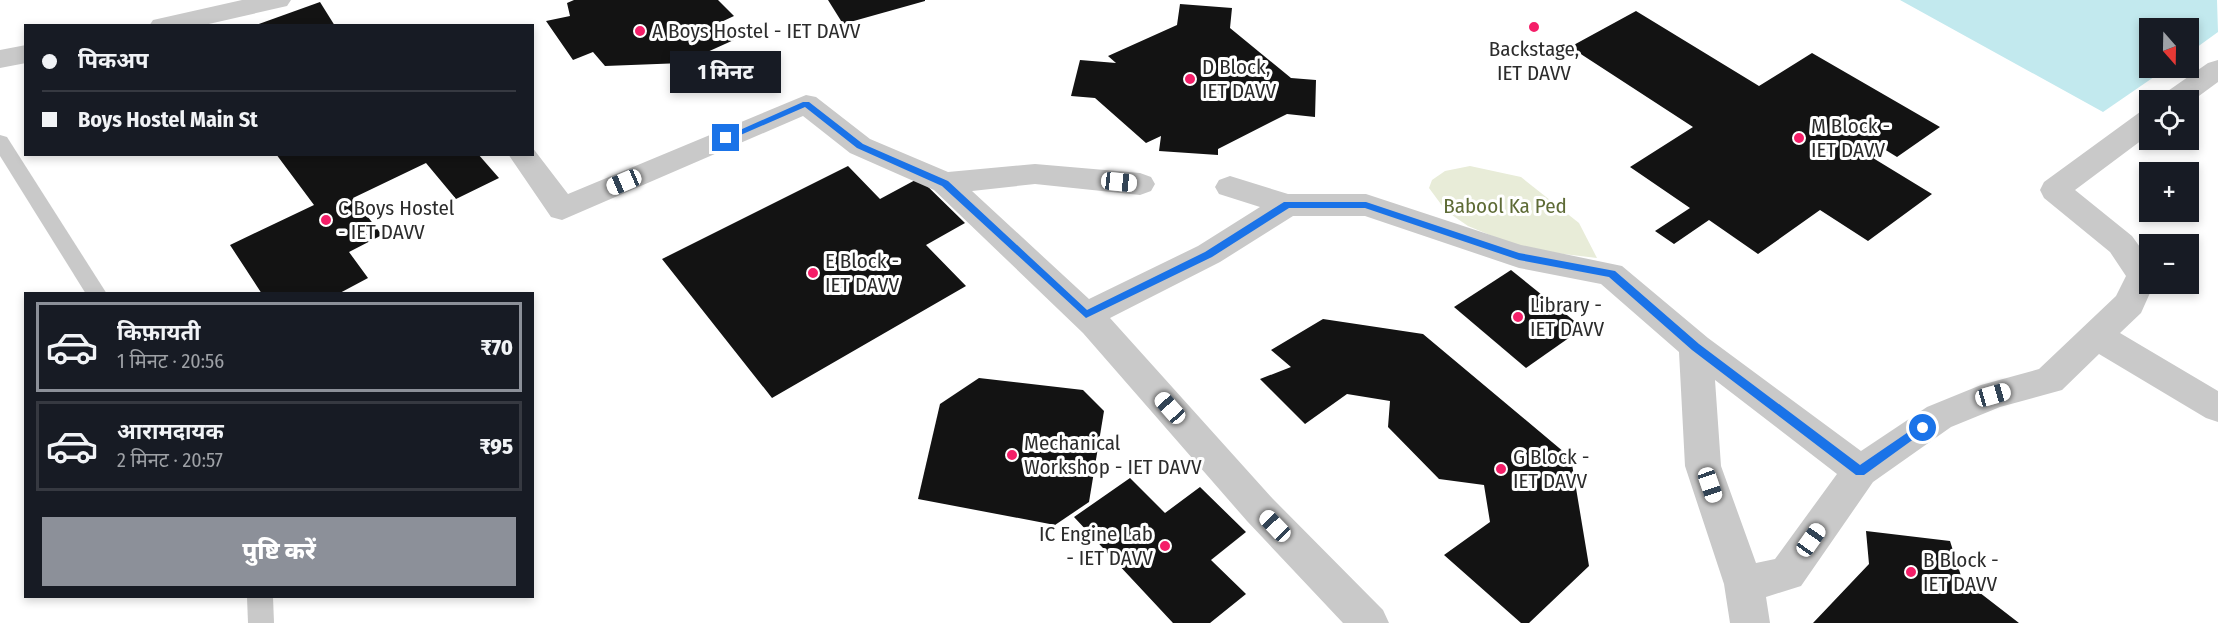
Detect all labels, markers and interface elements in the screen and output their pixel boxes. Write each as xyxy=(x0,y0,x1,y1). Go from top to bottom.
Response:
place label: A Boys Hostel - IET DAVV xyxy=(652,18,861,44)
north arrow xyxy=(2139,18,2199,78)
map controls xyxy=(2139,18,2199,294)
marker: Backstage, IET DAVV xyxy=(1527,20,1541,34)
marker: A Boys Hostel - IET DAVV xyxy=(633,24,647,38)
place label: Backstage, IET DAVV xyxy=(1489,36,1579,86)
text: पिकअप xyxy=(78,47,149,74)
callout: 1 मिनट xyxy=(670,51,782,93)
place label: D Block, IET DAVV xyxy=(1202,54,1276,104)
text: 1 मिनट xyxy=(698,60,753,84)
marker: D Block, IET DAVV xyxy=(1183,72,1197,86)
button: locate xyxy=(2139,90,2199,150)
text: Boys Hostel Main St xyxy=(78,106,258,133)
place label: M Block - IET DAVV xyxy=(1811,113,1890,163)
route end xyxy=(712,124,739,151)
marker: M Block - IET DAVV xyxy=(1792,131,1806,145)
button: + xyxy=(2139,162,2199,222)
car xyxy=(604,167,644,197)
car xyxy=(1100,171,1138,193)
park label: Babool Ka Ped xyxy=(1443,193,1567,219)
place label: C Boys Hostel - IET DAVV xyxy=(338,195,455,245)
marker: C Boys Hostel - IET DAVV xyxy=(319,213,333,227)
button: − xyxy=(2139,234,2199,294)
place label: E Block - IET DAVV xyxy=(825,248,899,298)
marker: E Block - IET DAVV xyxy=(806,266,820,280)
place label: Library - IET DAVV xyxy=(1530,292,1604,342)
marker: Library - IET DAVV xyxy=(1511,310,1525,324)
text: किफ़ायती xyxy=(117,319,201,346)
icon: car xyxy=(45,320,99,374)
text: ₹70 xyxy=(481,334,513,361)
text: 1 मिनट · 20:56 xyxy=(117,349,224,373)
car xyxy=(1973,381,2013,409)
car xyxy=(1151,389,1189,427)
route start xyxy=(1909,414,1936,441)
text: आरामदायक xyxy=(117,418,224,445)
icon: car xyxy=(45,419,99,473)
place label: Mechanical Workshop - IET DAVV xyxy=(1024,430,1202,480)
text: ₹95 xyxy=(480,433,513,460)
place label: G Block - IET DAVV xyxy=(1513,444,1589,494)
text: 2 मिनट · 20:57 xyxy=(117,448,223,472)
marker: Mechanical Workshop - IET DAVV xyxy=(1005,448,1019,462)
marker: G Block - IET DAVV xyxy=(1494,462,1508,476)
car xyxy=(1696,465,1724,505)
car xyxy=(1256,507,1294,545)
button: पुष्टि करें xyxy=(42,517,516,586)
car xyxy=(1793,520,1829,560)
place label: IC Engine Lab - IET DAVV xyxy=(1039,521,1153,571)
marker: IC Engine Lab - IET DAVV xyxy=(1158,539,1172,553)
place label: B Block - IET DAVV xyxy=(1923,547,1999,597)
marker: B Block - IET DAVV xyxy=(1904,565,1918,579)

